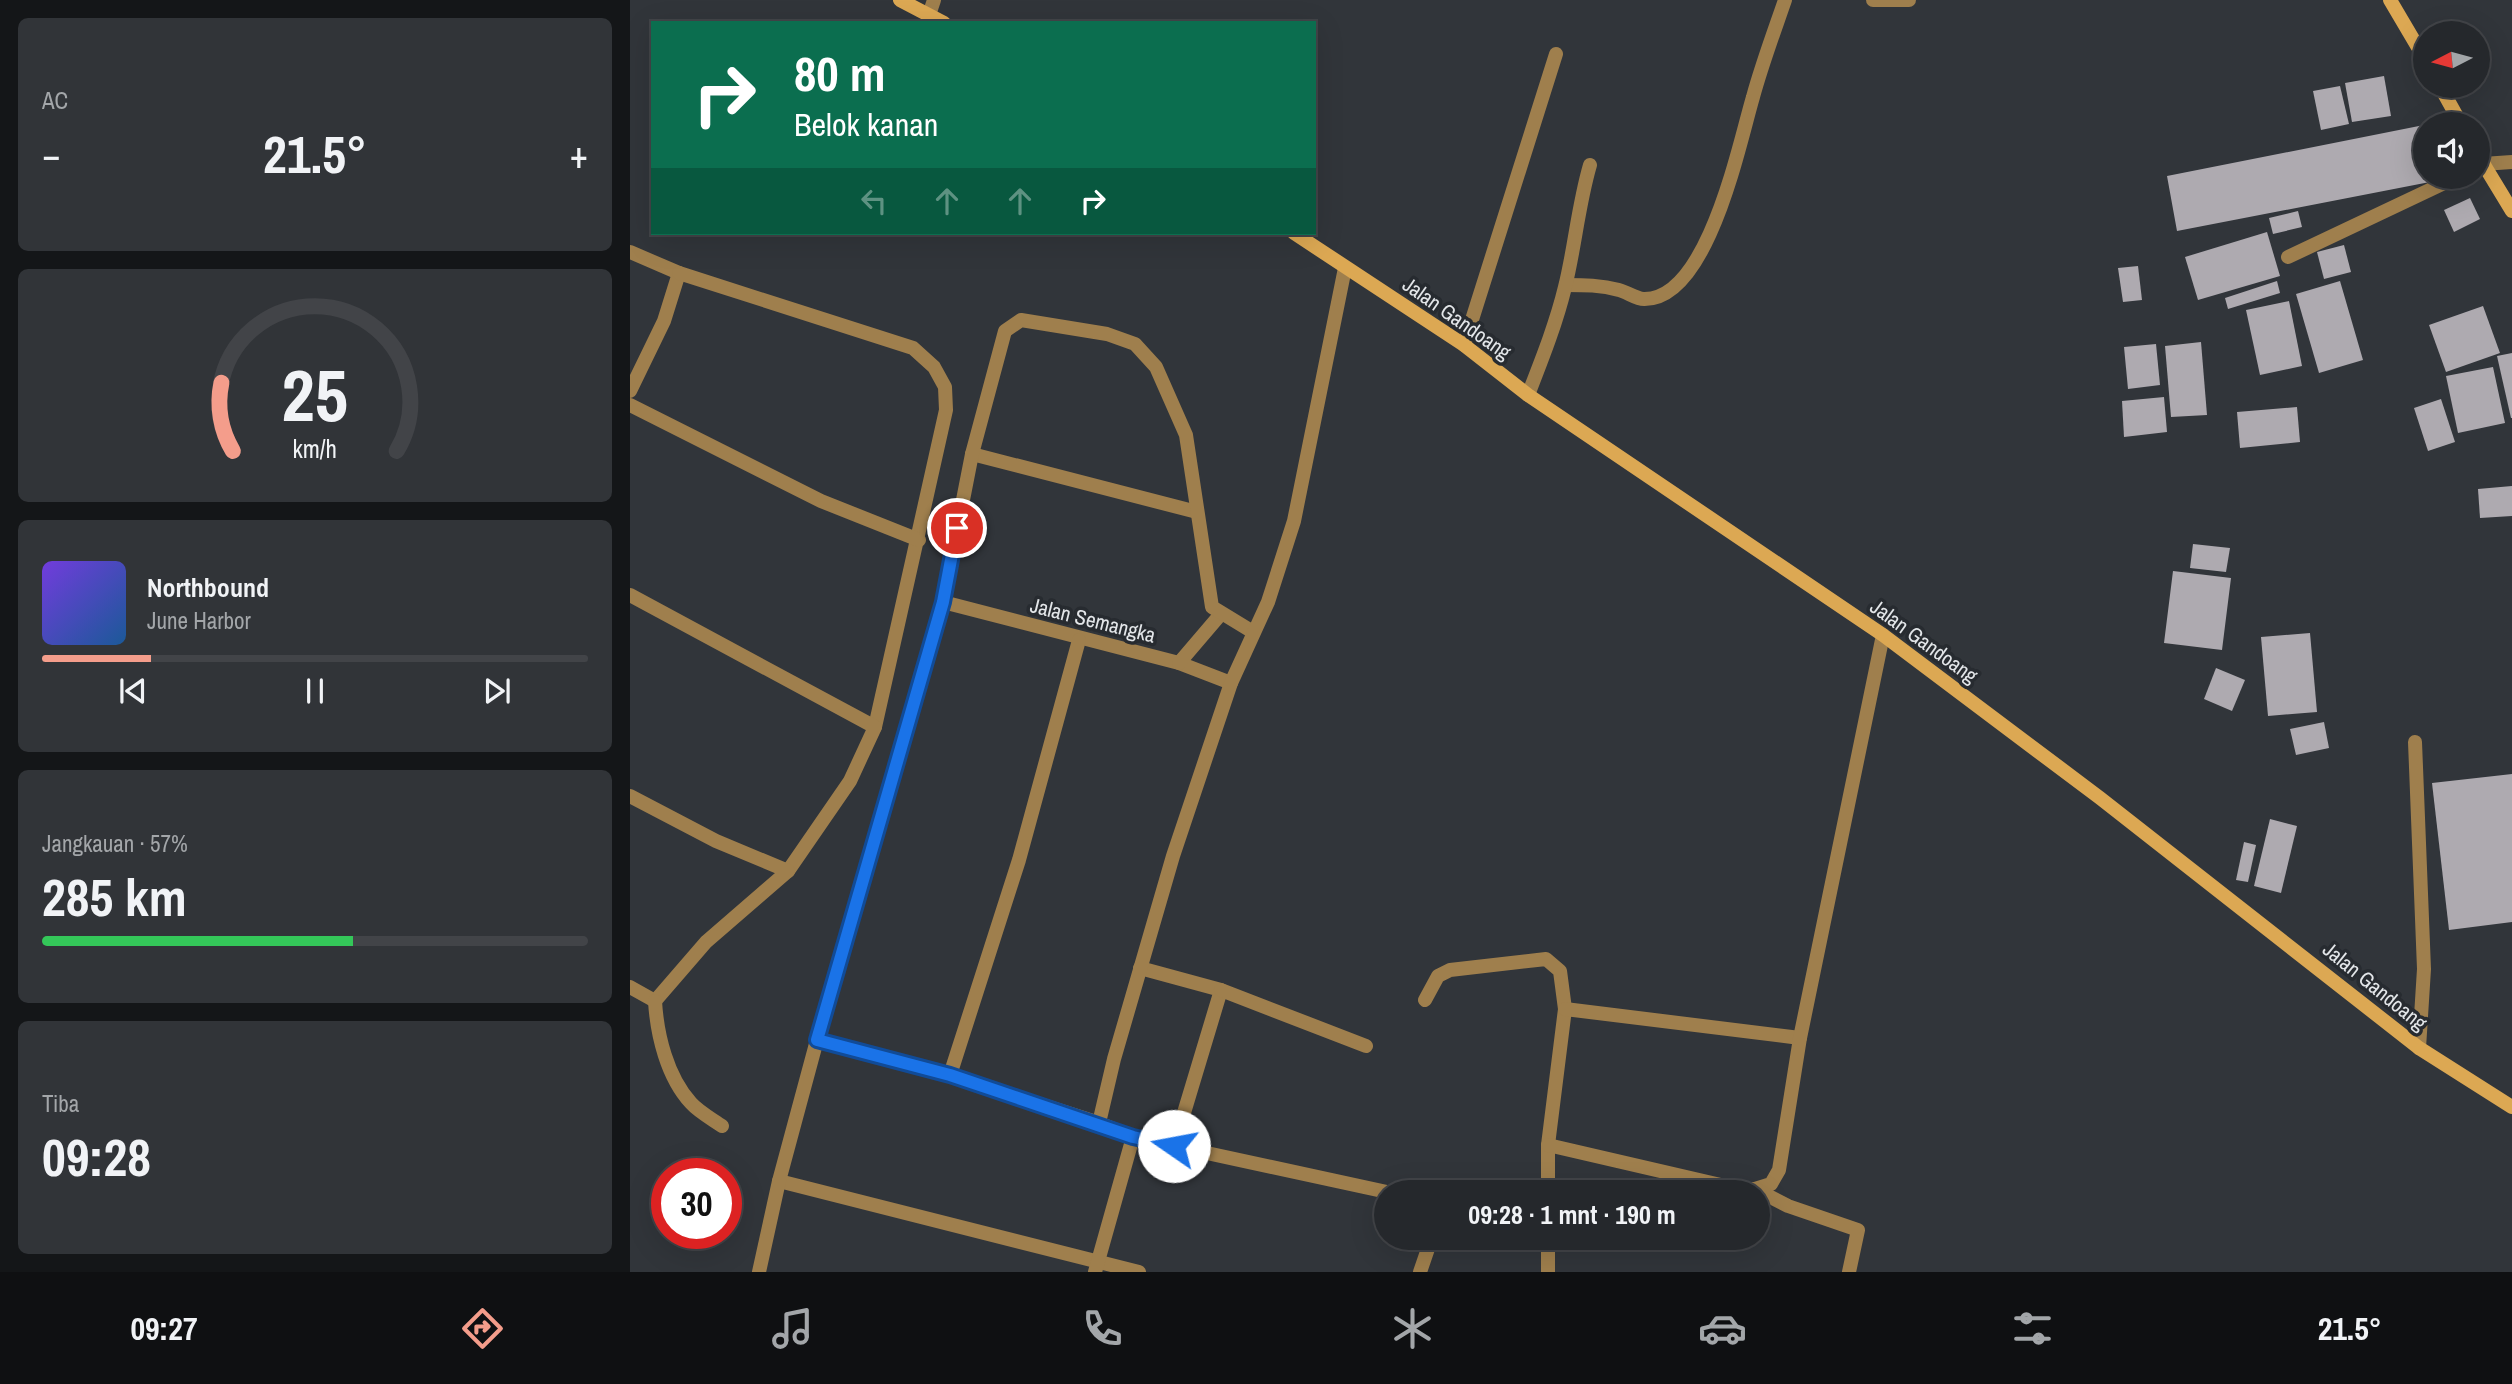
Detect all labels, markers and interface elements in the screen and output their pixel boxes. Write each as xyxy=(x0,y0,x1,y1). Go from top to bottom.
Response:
north arrow xyxy=(2413,21,2490,98)
map controls xyxy=(2413,21,2490,189)
text: 80 m xyxy=(794,40,886,106)
icon: right xyxy=(679,49,770,140)
text: AC xyxy=(42,85,68,116)
text: Belok kanan xyxy=(794,103,938,146)
button: sound xyxy=(2413,112,2490,189)
text: 21.5° xyxy=(263,119,367,189)
text: − xyxy=(42,129,60,180)
text: + xyxy=(570,129,588,180)
icon: left xyxy=(855,182,893,220)
icon: ahead xyxy=(928,182,966,220)
icon: ahead xyxy=(1001,182,1039,220)
icon: right xyxy=(1074,182,1112,220)
street label: Jalan Gandoang xyxy=(1397,270,1517,366)
text: 25 xyxy=(282,347,348,445)
text: km/h xyxy=(293,432,337,466)
pin xyxy=(927,498,987,558)
icon: arrive xyxy=(938,509,976,547)
text: Northbound xyxy=(147,570,269,605)
street label: Jalan Semangka xyxy=(1027,590,1159,650)
street label: Jalan Gandoang xyxy=(1864,592,1984,690)
text: June Harbor xyxy=(147,605,251,636)
icon: previous xyxy=(114,672,152,710)
icon: pause xyxy=(296,672,334,710)
icon: next xyxy=(478,672,516,710)
text: Jangkauan · 57% xyxy=(42,828,188,859)
text: 285 km xyxy=(42,862,187,932)
street label: Jalan Gandoang xyxy=(2317,935,2434,1037)
text: Tiba xyxy=(42,1088,79,1119)
position arrow xyxy=(1137,1109,1211,1183)
text: 09:28 xyxy=(42,1122,151,1192)
speed limit sign: 30 xyxy=(651,1158,742,1249)
text: 09:28 · 1 mnt · 190 m xyxy=(1468,1197,1676,1232)
icon: directions xyxy=(458,1304,507,1353)
icon: music xyxy=(768,1304,817,1353)
icon: phone xyxy=(1078,1304,1127,1353)
icon: climate xyxy=(1388,1304,1437,1353)
icon: car xyxy=(1698,1304,1747,1353)
icon: filters xyxy=(2008,1304,2057,1353)
text: 09:27 xyxy=(130,1307,198,1350)
text: 21.5° xyxy=(2318,1307,2382,1350)

